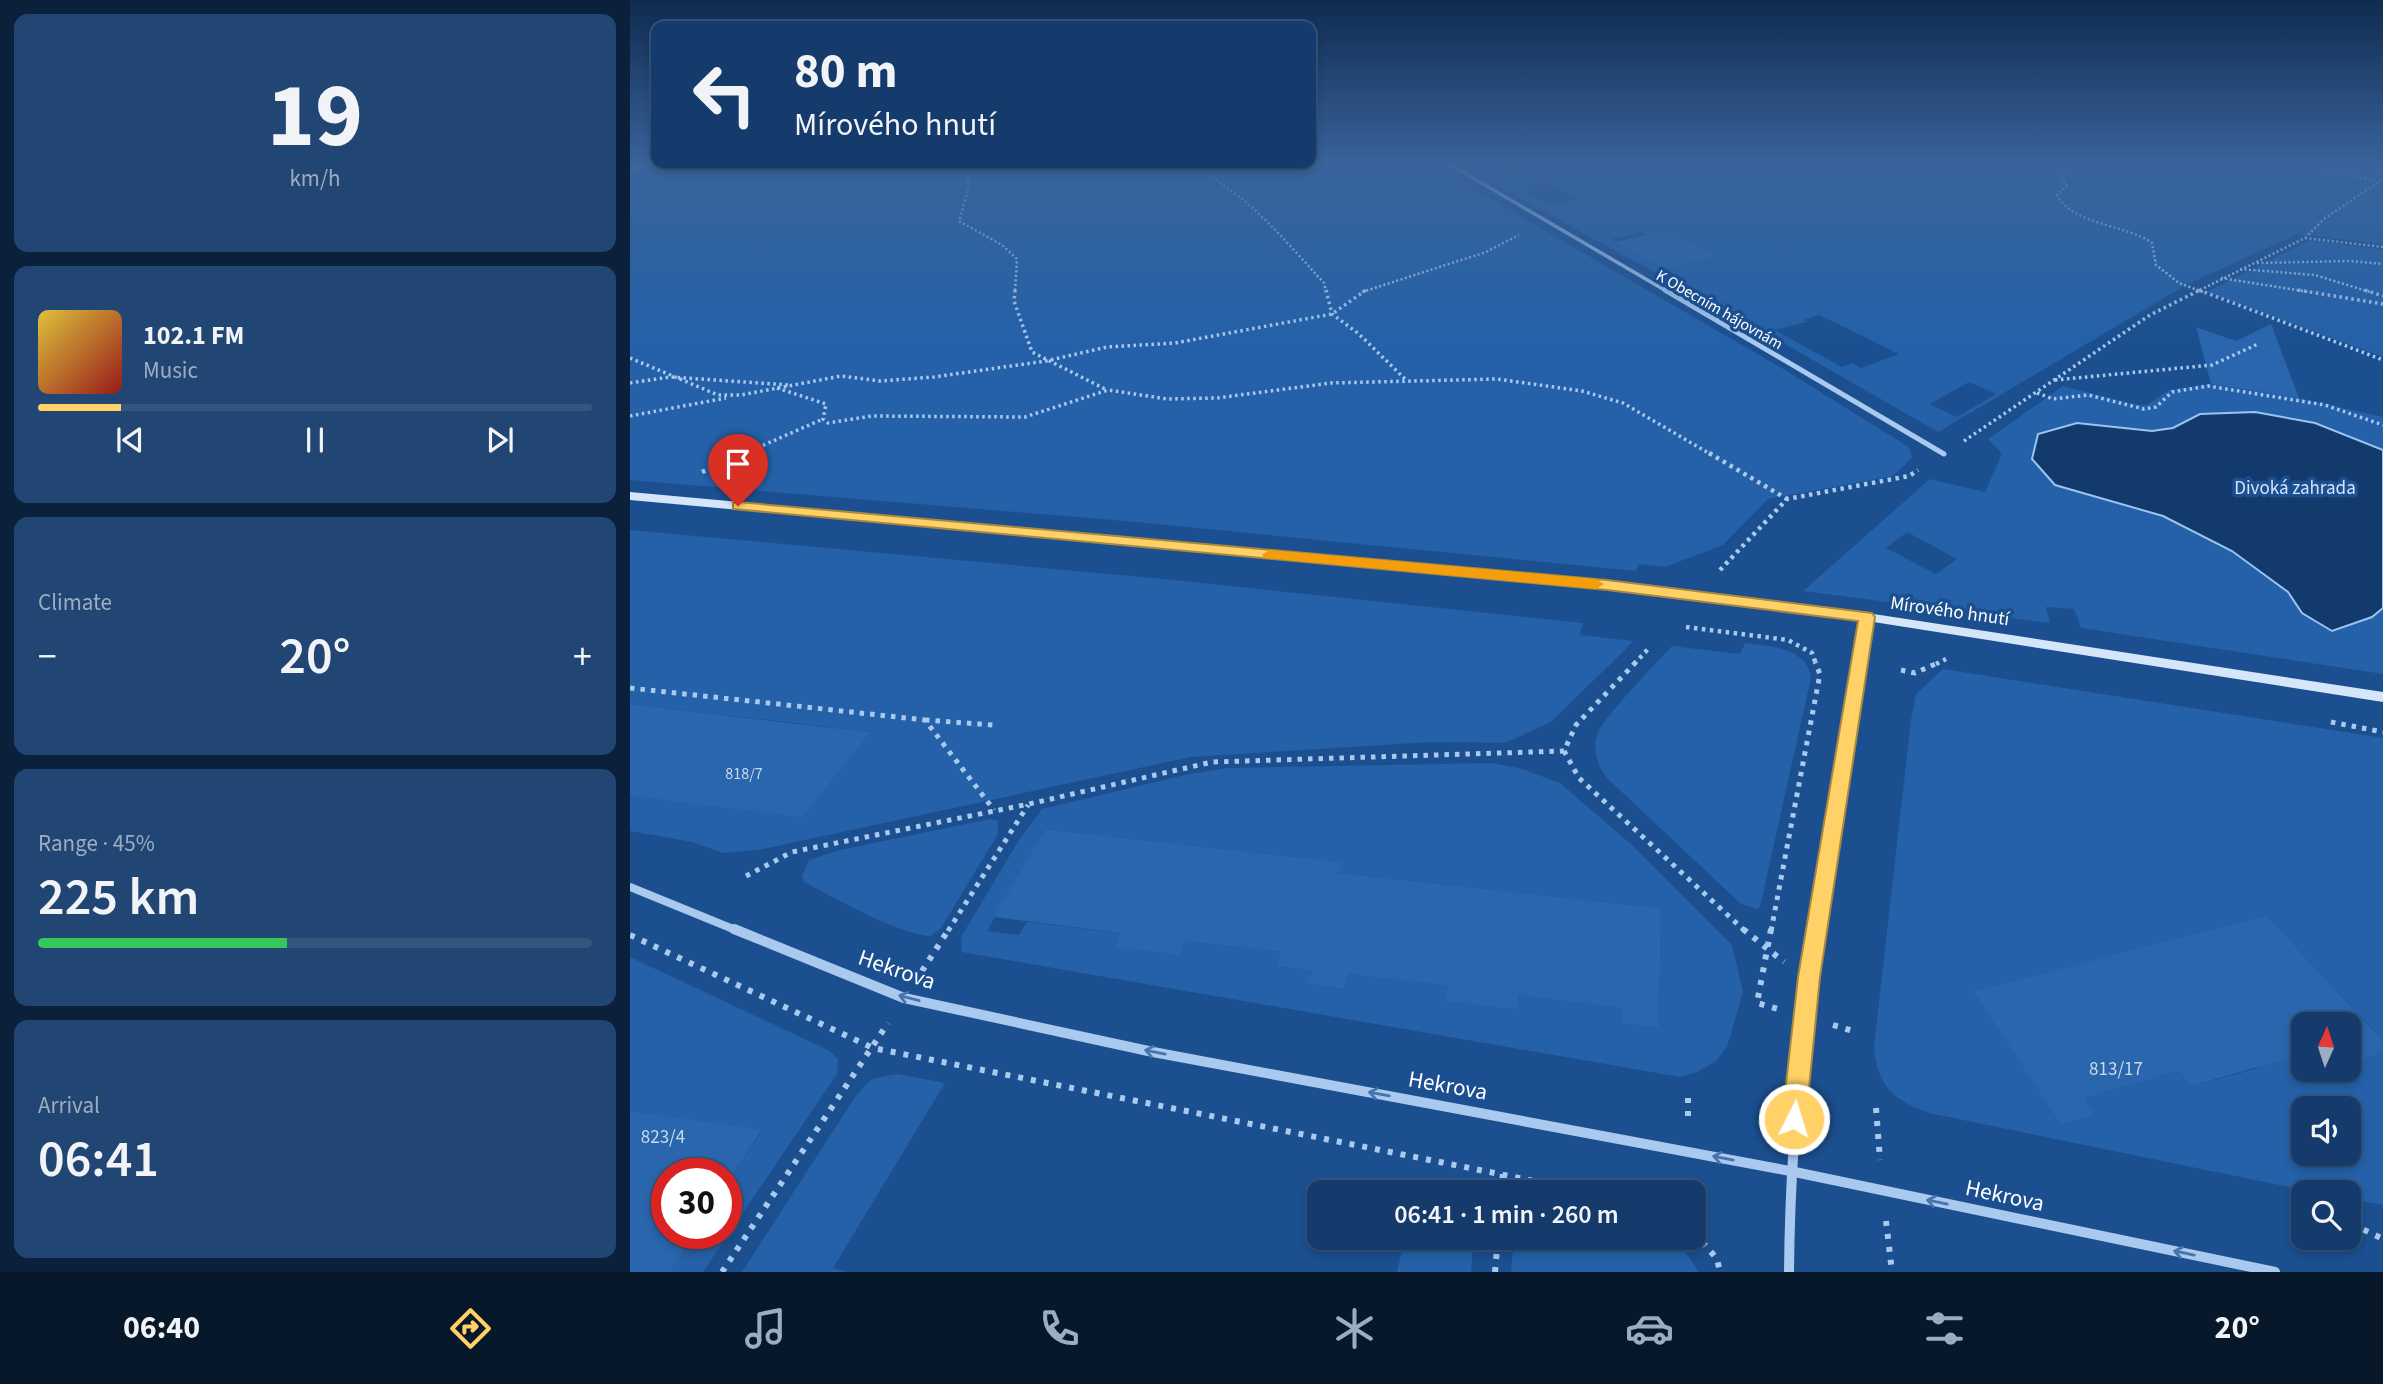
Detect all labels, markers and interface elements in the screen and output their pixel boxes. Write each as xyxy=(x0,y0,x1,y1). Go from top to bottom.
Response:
text: 80 m xyxy=(794,37,898,107)
icon: left xyxy=(679,49,770,140)
text: 19 xyxy=(267,52,363,181)
text: Mírového hnutí xyxy=(794,102,996,148)
text: km/h xyxy=(289,162,341,195)
street label: K Obecním hájovnám xyxy=(1652,265,1787,355)
text: 102.1 FM xyxy=(143,317,244,354)
text: Music xyxy=(143,354,198,387)
icon: previous xyxy=(111,421,149,459)
icon: pause xyxy=(296,421,334,459)
icon: next xyxy=(481,421,519,459)
pin xyxy=(708,434,768,506)
icon: arrive xyxy=(719,445,757,483)
park label: Divoká zahrada xyxy=(2234,475,2356,502)
text: Climate xyxy=(38,586,112,619)
street label: Mírového hnutí xyxy=(1889,590,2012,633)
text: 20° xyxy=(279,620,351,694)
text: − xyxy=(38,630,57,684)
text: + xyxy=(573,630,592,684)
house number: 818/7 xyxy=(725,763,763,785)
text: Range · 45% xyxy=(38,827,155,860)
text: 225 km xyxy=(38,861,199,935)
street label: Hekrova xyxy=(854,941,940,998)
one-way arrow xyxy=(898,991,921,1004)
north arrow xyxy=(2291,1012,2361,1082)
map controls xyxy=(2291,1012,2361,1250)
one-way arrow xyxy=(1144,1045,1167,1059)
house number: 813/17 xyxy=(2089,1056,2143,1083)
street label: Hekrova xyxy=(1406,1062,1490,1109)
position arrow xyxy=(1757,1082,1831,1156)
one-way arrow xyxy=(1368,1087,1391,1100)
text: Arrival xyxy=(38,1089,100,1122)
button: sound xyxy=(2291,1096,2361,1166)
text: 06:41 xyxy=(38,1123,159,1197)
house number: 823/4 xyxy=(641,1124,685,1151)
one-way arrow xyxy=(1712,1150,1735,1164)
speed limit sign: 30 xyxy=(651,1158,742,1249)
street label: Hekrova xyxy=(1962,1171,2047,1220)
button: search xyxy=(2291,1180,2361,1250)
one-way arrow xyxy=(1926,1195,1949,1209)
text: 06:41 · 1 min · 260 m xyxy=(1394,1196,1619,1233)
one-way arrow xyxy=(2173,1246,2196,1260)
icon: directions xyxy=(446,1304,495,1353)
icon: music xyxy=(741,1304,790,1353)
icon: phone xyxy=(1035,1304,1084,1353)
icon: climate xyxy=(1330,1304,1379,1353)
icon: car xyxy=(1625,1304,1674,1353)
icon: filters xyxy=(1920,1304,1969,1353)
text: 06:40 xyxy=(123,1305,200,1351)
text: 20° xyxy=(2215,1305,2260,1351)

